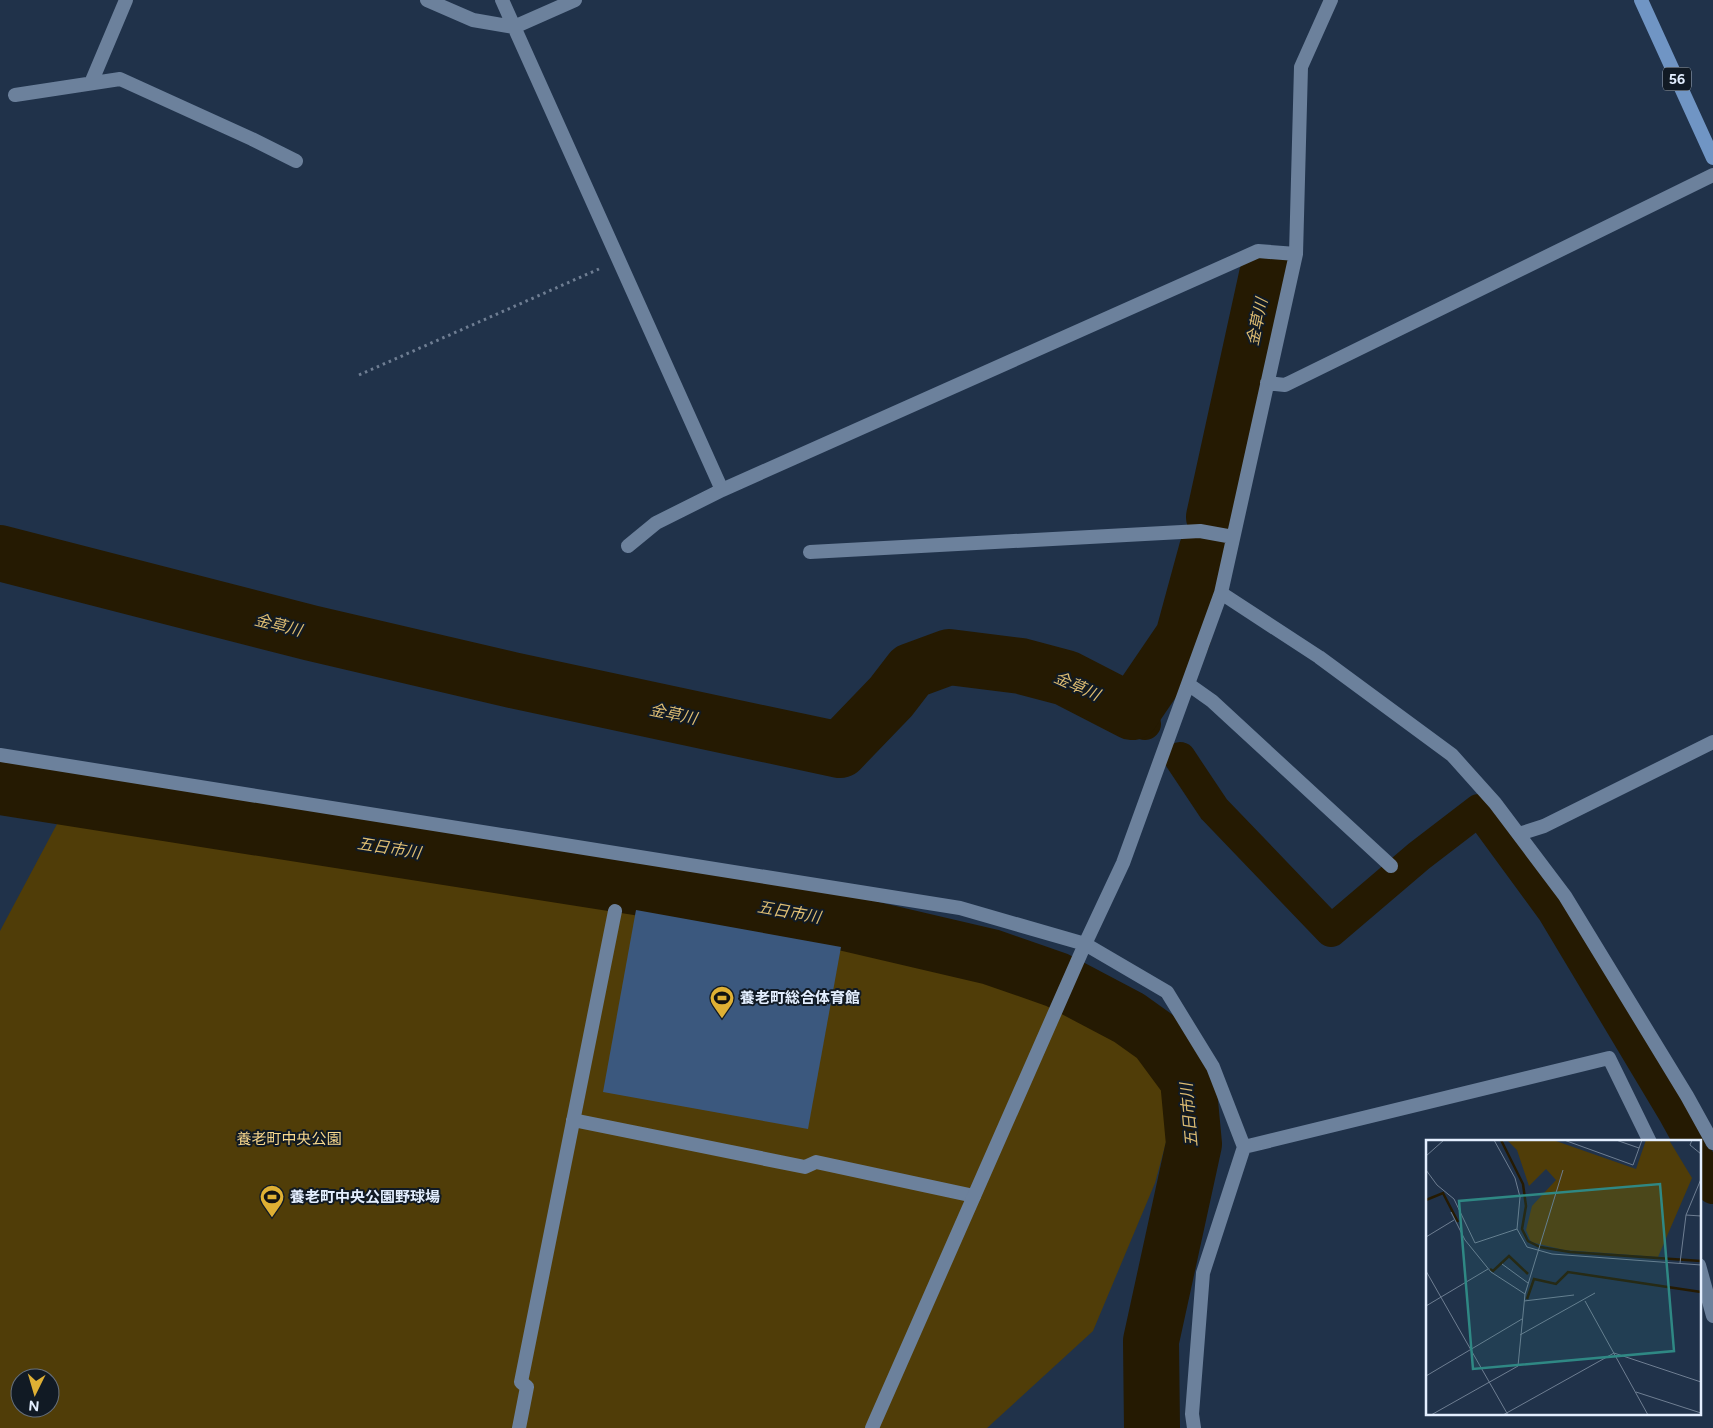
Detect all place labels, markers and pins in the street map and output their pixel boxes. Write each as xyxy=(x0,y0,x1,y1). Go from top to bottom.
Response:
sports icon: 養老町総合体育館 xyxy=(709,985,735,1019)
place label: 養老町総合体育館 xyxy=(740,989,860,1007)
sports icon: 養老町中央公園野球場 xyxy=(259,1184,285,1218)
place label: 養老町中央公園野球場 xyxy=(290,1188,440,1206)

